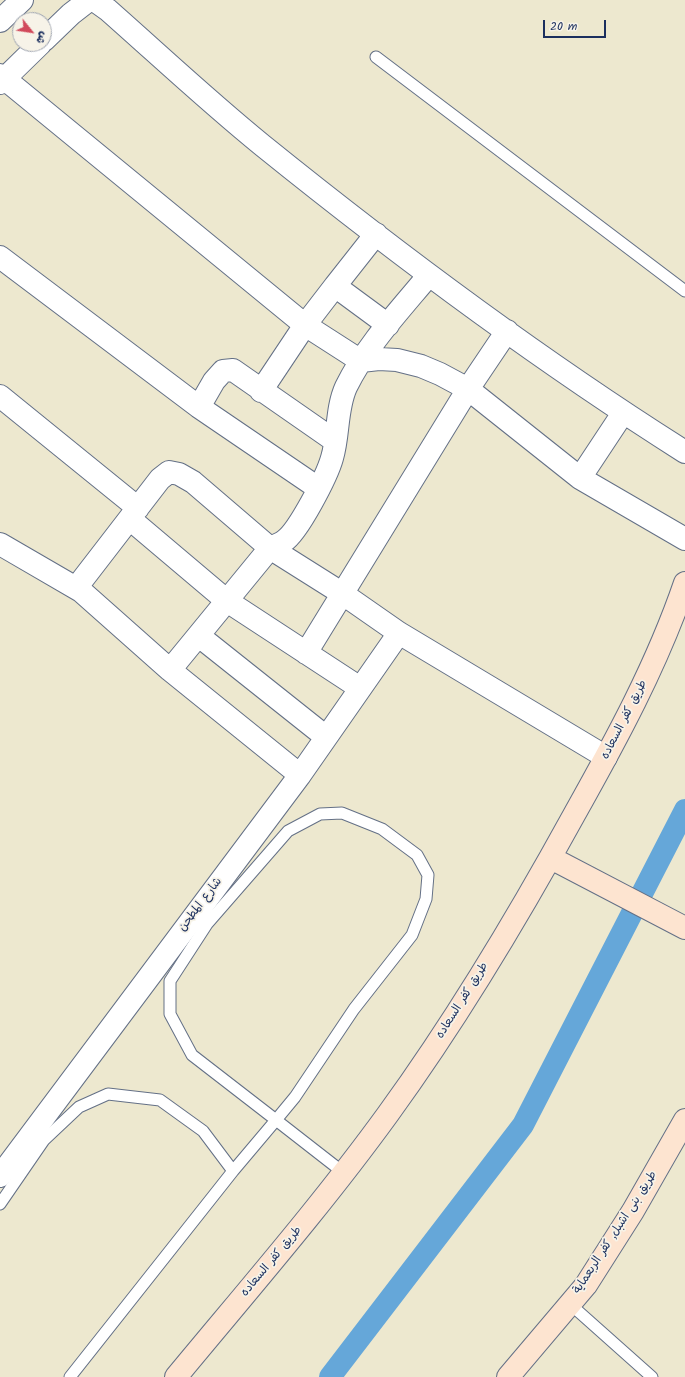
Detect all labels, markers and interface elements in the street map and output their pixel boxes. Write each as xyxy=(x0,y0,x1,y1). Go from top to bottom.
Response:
north arrow xyxy=(12,12,52,52)
scale bar xyxy=(545,12,608,38)
text: 20 m xyxy=(550,17,577,36)
text: ش xyxy=(31,28,52,47)
street label: طريق كفر السعاده xyxy=(599,678,651,762)
street label: شارع المطحن xyxy=(176,875,226,935)
street label: طريق كفر السعاده xyxy=(434,960,492,1042)
street label: طريق بنى اشبل, كفر الربعماية xyxy=(571,1169,661,1297)
street label: طريق كفر السعاده xyxy=(238,1224,306,1300)

